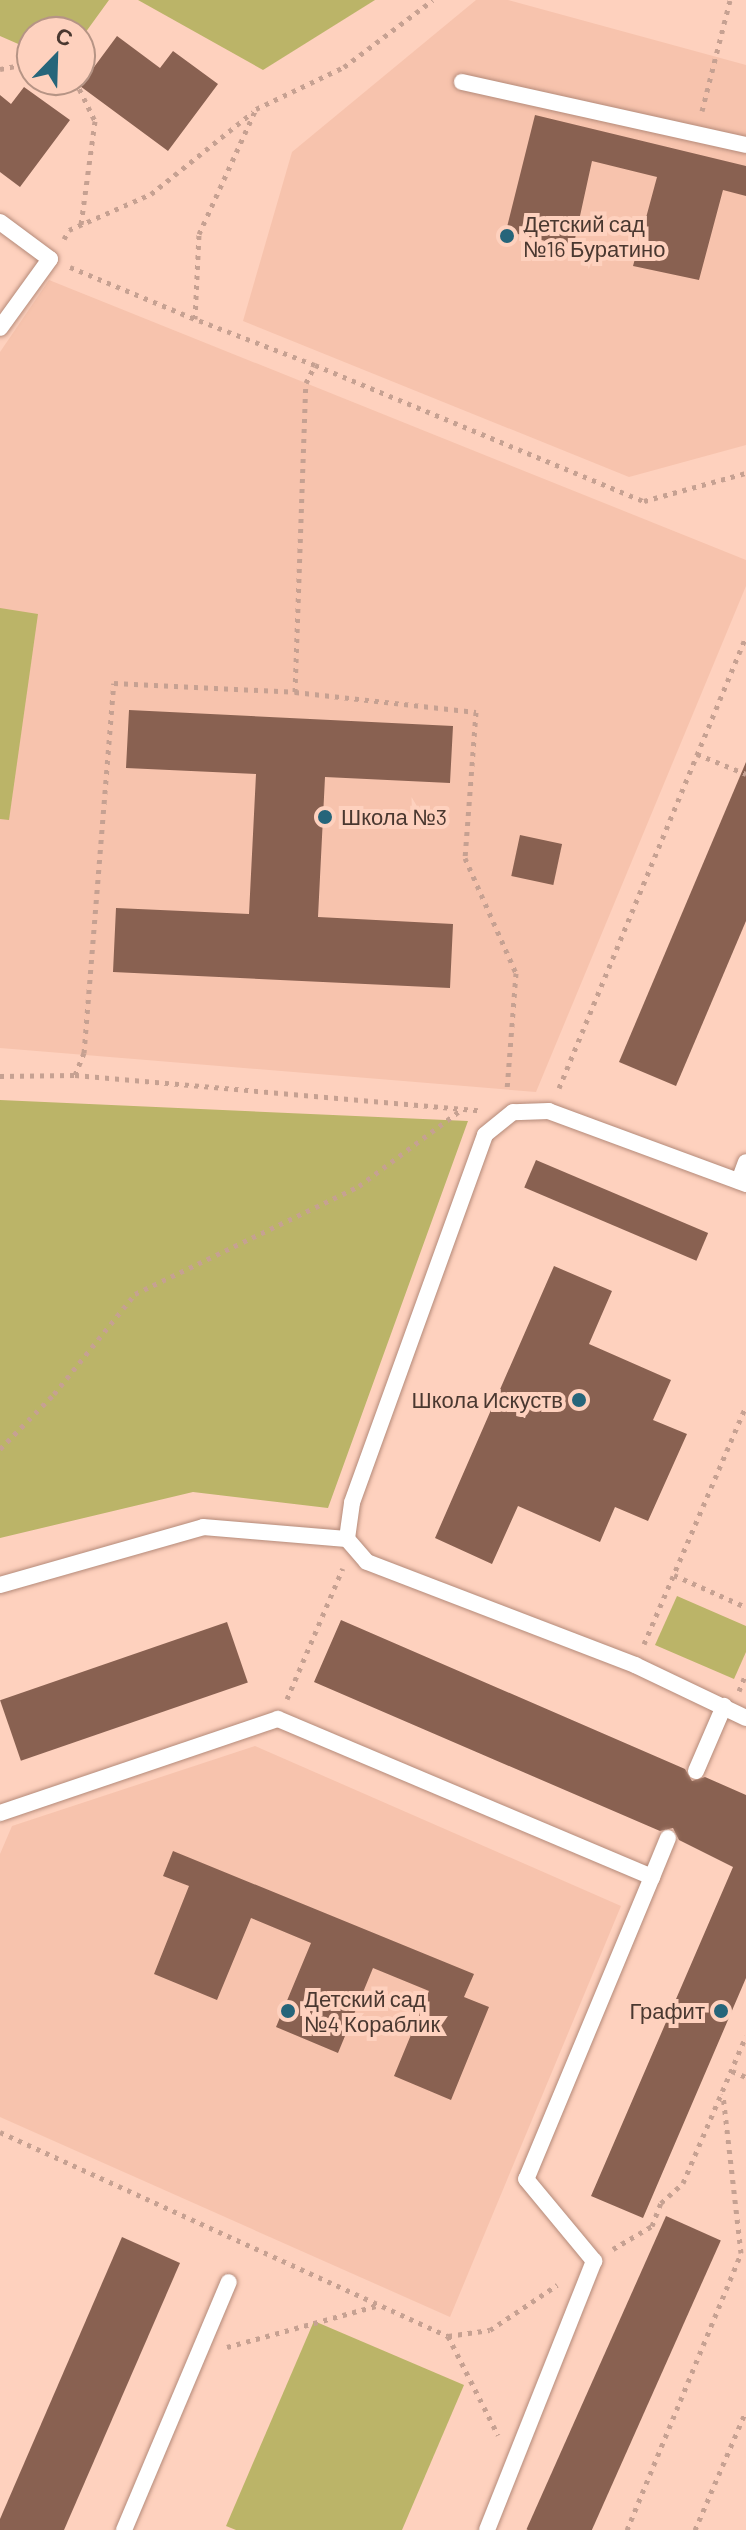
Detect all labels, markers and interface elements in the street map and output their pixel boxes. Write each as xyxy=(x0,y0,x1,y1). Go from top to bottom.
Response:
north arrow xyxy=(16,16,96,96)
text: С xyxy=(52,21,77,51)
place label: Детский сад №16 Буратино xyxy=(523,210,665,262)
marker: Детский сад №16 Буратино xyxy=(498,227,516,245)
place label: Школа №3 xyxy=(341,804,447,830)
marker: Школа №3 xyxy=(316,808,334,826)
place label: Школа Искуств xyxy=(412,1387,563,1413)
marker: Школа Искуств xyxy=(570,1391,588,1409)
place label: Детский сад №4 Кораблик xyxy=(304,1985,440,2036)
place label: Графит xyxy=(629,1998,705,2024)
marker: Детский сад №4 Кораблик xyxy=(279,2002,297,2020)
marker: Графит xyxy=(712,2002,730,2020)

